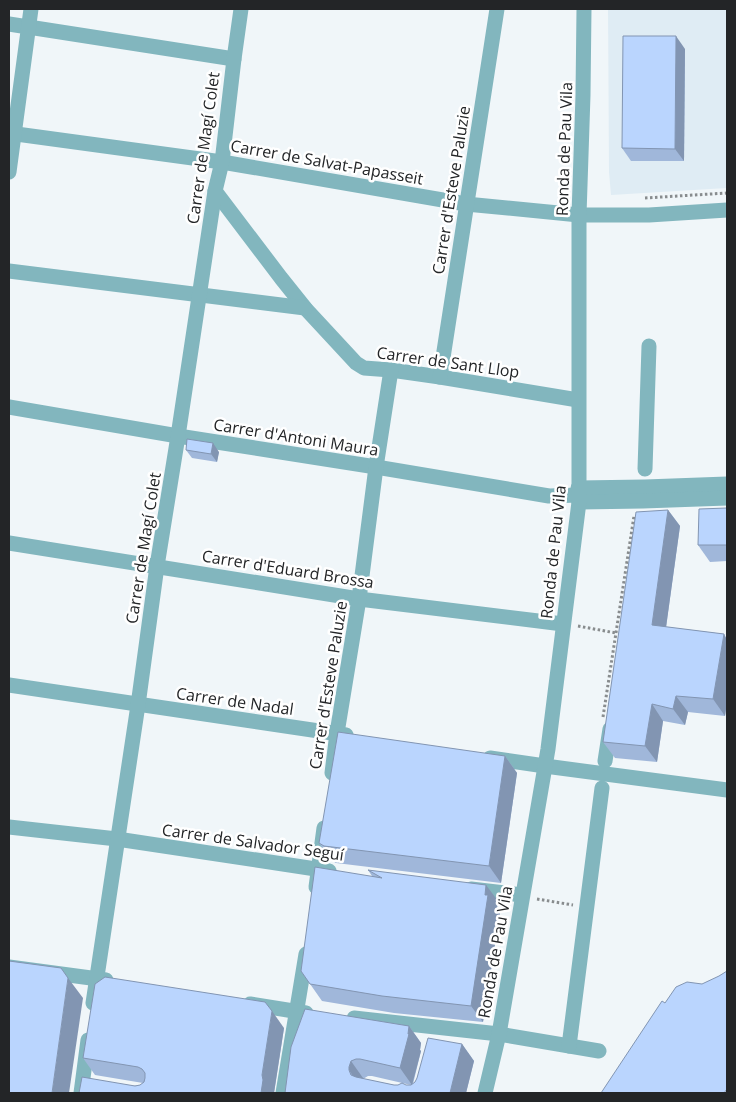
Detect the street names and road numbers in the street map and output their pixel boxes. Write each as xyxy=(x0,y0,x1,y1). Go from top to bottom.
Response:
street label: Carrer de Magí Colet xyxy=(181,70,225,225)
street label: Ronda de Pau Vila xyxy=(551,82,577,216)
street label: Carrer d'Esteve Paluzie xyxy=(427,104,475,276)
street label: Carrer de Salvat-Papasseit xyxy=(229,134,425,190)
street label: Carrer de Sant Llop xyxy=(375,341,521,383)
street label: Carrer d'Antoni Maura xyxy=(212,413,380,461)
street label: Carrer de Magí Colet xyxy=(120,470,166,625)
street label: Ronda de Pau Vila xyxy=(535,484,571,620)
street label: Carrer d'Eduard Brossa xyxy=(201,545,375,593)
street label: Carrer d'Esteve Paluzie xyxy=(304,599,352,771)
street label: Carrer de Nadal xyxy=(175,682,295,720)
street label: Carrer de Salvador Seguí xyxy=(161,818,346,866)
street label: Ronda de Pau Vila xyxy=(473,884,517,1020)

